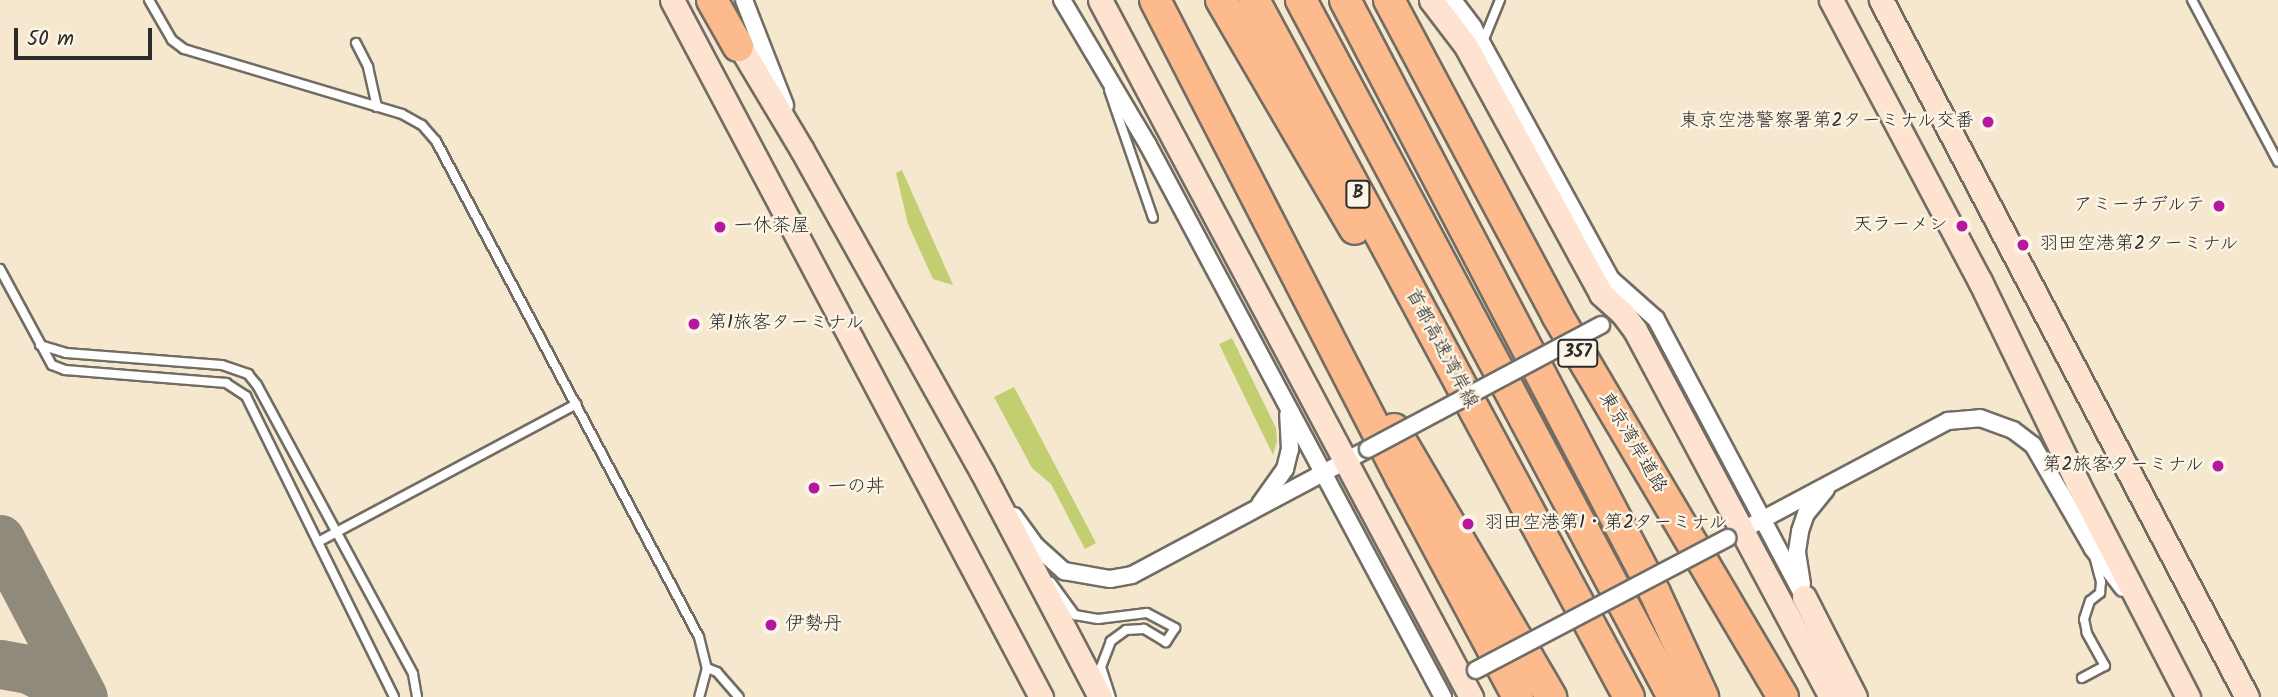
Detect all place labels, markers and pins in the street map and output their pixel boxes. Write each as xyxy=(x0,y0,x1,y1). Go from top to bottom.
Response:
place label: 東京空港警察署第2ターミナル交番 xyxy=(1678,111,1974,133)
marker: 東京空港警察署第2ターミナル交番 xyxy=(1980,114,1996,130)
place label: アミーチデルテ xyxy=(2072,195,2205,217)
marker: アミーチデルテ xyxy=(2211,198,2227,214)
place label: 天ラーメン xyxy=(1853,215,1948,237)
place label: 一休茶屋 xyxy=(734,216,810,238)
marker: 天ラーメン xyxy=(1954,218,1970,234)
marker: 一休茶屋 xyxy=(712,219,728,235)
place label: 羽田空港第2ターミナル xyxy=(2039,234,2240,256)
marker: 羽田空港第2ターミナル xyxy=(2013,235,2033,255)
place label: 第1旅客ターミナル xyxy=(708,313,866,335)
marker: 第1旅客ターミナル xyxy=(686,316,702,332)
place label: 第2旅客ターミナル xyxy=(2041,455,2204,477)
marker: 第2旅客ターミナル xyxy=(2210,458,2226,474)
place label: 一の丼 xyxy=(828,477,885,499)
marker: 一の丼 xyxy=(806,480,822,496)
place label: 羽田空港第1・第2ターミナル xyxy=(1484,513,1729,535)
marker: 羽田空港第1・第2ターミナル xyxy=(1458,514,1478,534)
place label: 伊勢丹 xyxy=(785,614,842,636)
marker: 伊勢丹 xyxy=(763,617,779,633)

